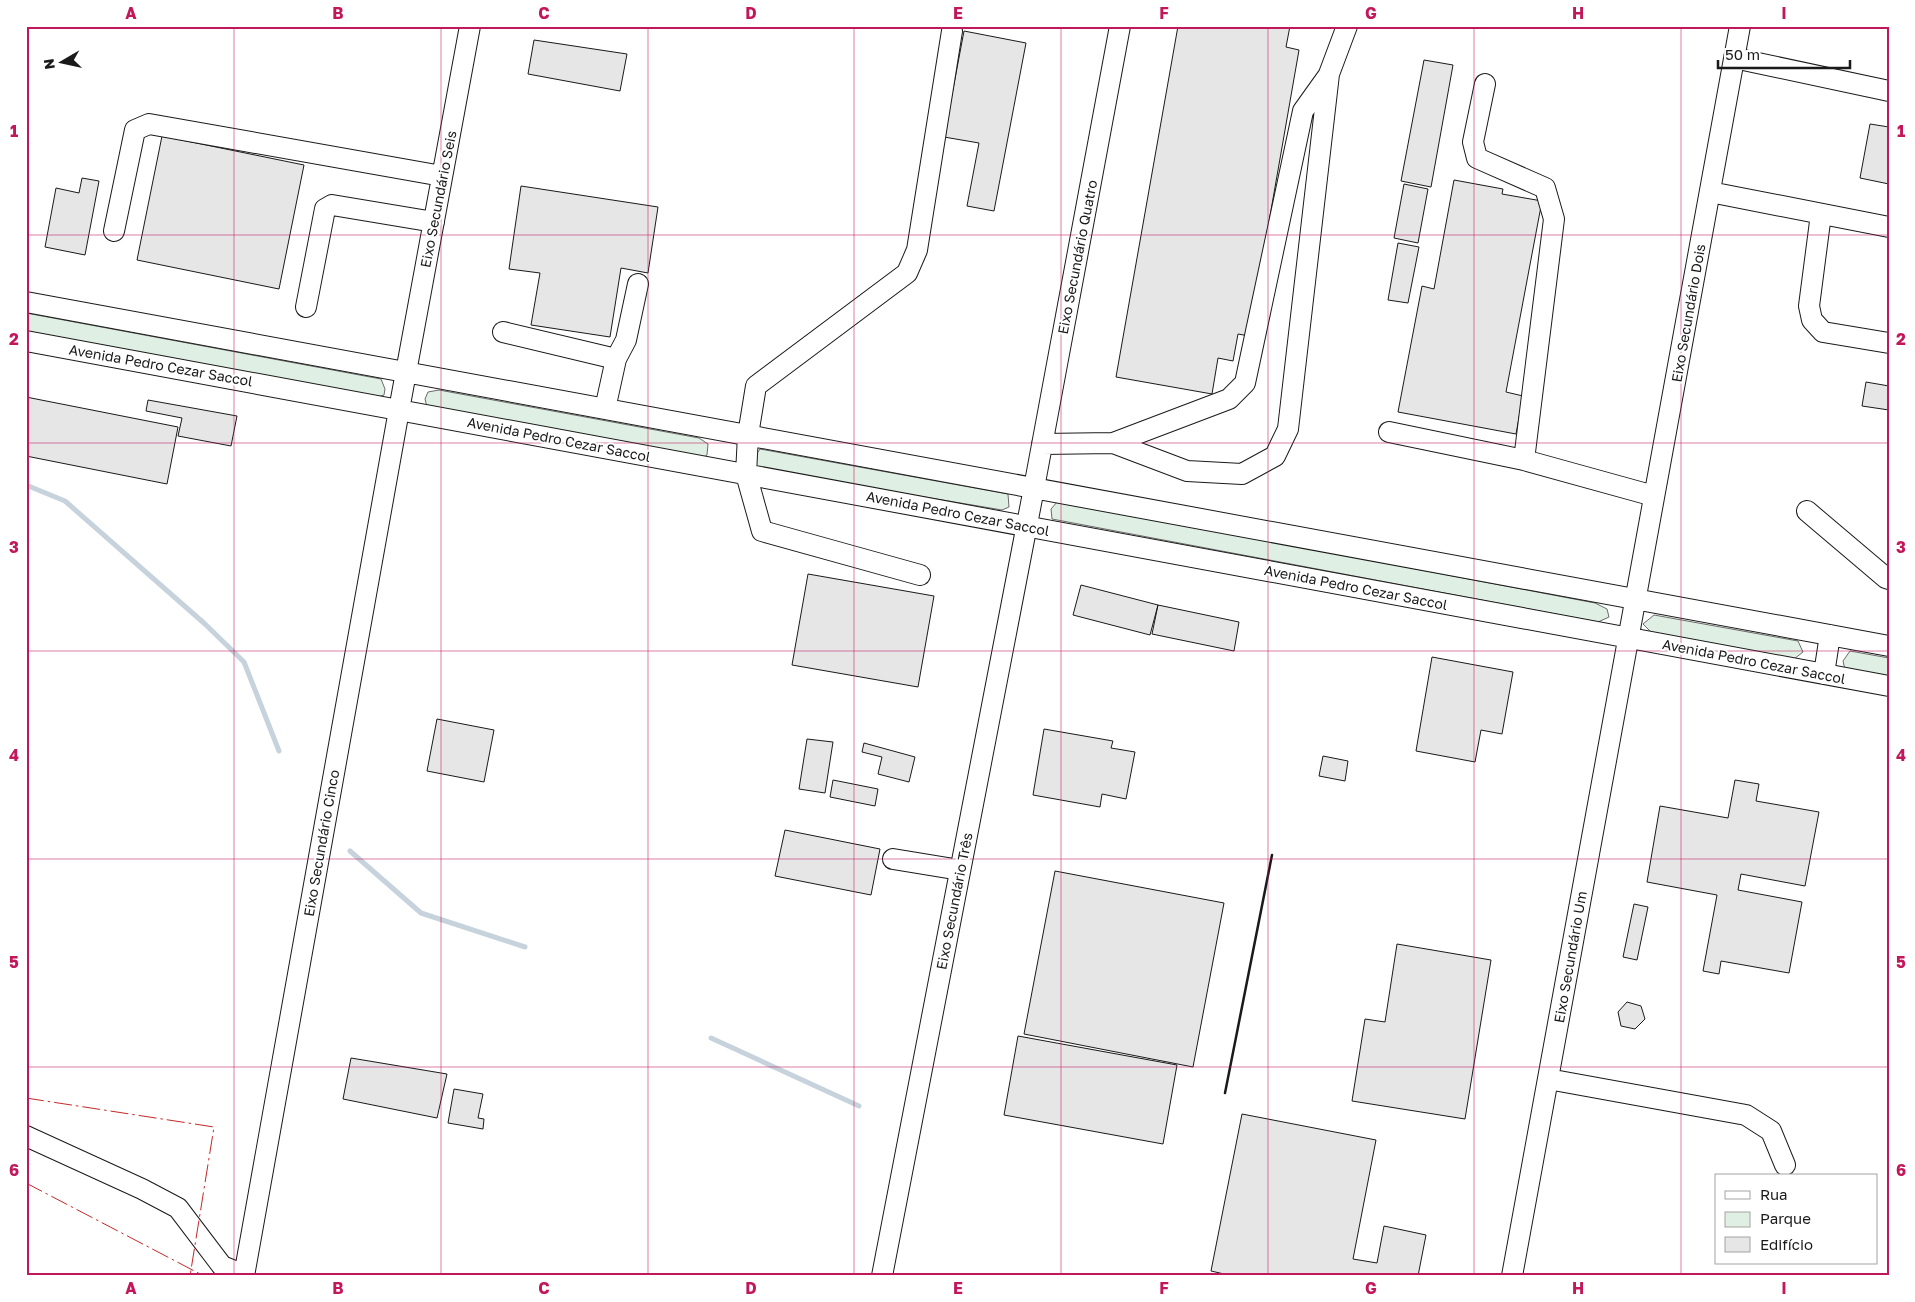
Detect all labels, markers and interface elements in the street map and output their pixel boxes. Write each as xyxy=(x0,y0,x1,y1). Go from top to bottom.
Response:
text: A xyxy=(125,3,137,23)
text: B xyxy=(332,3,344,23)
text: C xyxy=(538,3,550,23)
text: D xyxy=(745,3,757,23)
text: E xyxy=(953,3,963,23)
text: F xyxy=(1159,3,1169,23)
text: G xyxy=(1365,3,1377,23)
text: H xyxy=(1572,3,1584,23)
text: I xyxy=(1781,3,1787,23)
north arrow xyxy=(38,38,88,88)
scale bar xyxy=(1718,38,1850,70)
text: 50 m xyxy=(1725,45,1760,63)
text: N xyxy=(39,58,58,71)
text: 1 xyxy=(10,121,18,141)
text: 1 xyxy=(1897,121,1905,141)
street label: Eixo Secundário Seis xyxy=(416,129,460,269)
street label: Eixo Secundário Quatro xyxy=(1054,178,1100,336)
street label: Eixo Secundário Dois xyxy=(1667,242,1709,384)
text: 2 xyxy=(9,329,19,349)
text: 2 xyxy=(1896,329,1906,349)
street label: Avenida Pedro Cezar Saccol xyxy=(68,340,254,390)
street label: Avenida Pedro Cezar Saccol xyxy=(466,413,652,465)
street label: Avenida Pedro Cezar Saccol xyxy=(865,487,1051,539)
text: 3 xyxy=(9,537,19,557)
text: 3 xyxy=(1896,537,1906,557)
street label: Avenida Pedro Cezar Saccol xyxy=(1263,561,1449,613)
street label: Avenida Pedro Cezar Saccol xyxy=(1661,635,1847,687)
text: 4 xyxy=(9,745,19,765)
text: 4 xyxy=(1896,745,1906,765)
street label: Eixo Secundário Cinco xyxy=(300,768,342,918)
street label: Eixo Secundário Três xyxy=(932,831,976,971)
street label: Eixo Secundário Um xyxy=(1550,890,1590,1024)
text: 5 xyxy=(9,952,19,972)
text: 5 xyxy=(1896,952,1906,972)
text: 6 xyxy=(9,1160,19,1180)
text: 6 xyxy=(1896,1160,1906,1180)
legend xyxy=(1715,1174,1878,1264)
text: Rua xyxy=(1760,1185,1787,1203)
text: Parque xyxy=(1760,1209,1811,1227)
text: Edifício xyxy=(1760,1235,1813,1253)
text: A xyxy=(125,1278,137,1298)
text: B xyxy=(332,1278,344,1298)
text: C xyxy=(538,1278,550,1298)
text: D xyxy=(745,1278,757,1298)
text: E xyxy=(953,1278,963,1298)
text: F xyxy=(1159,1278,1169,1298)
text: G xyxy=(1365,1278,1377,1298)
text: H xyxy=(1572,1278,1584,1298)
text: I xyxy=(1781,1278,1787,1298)

